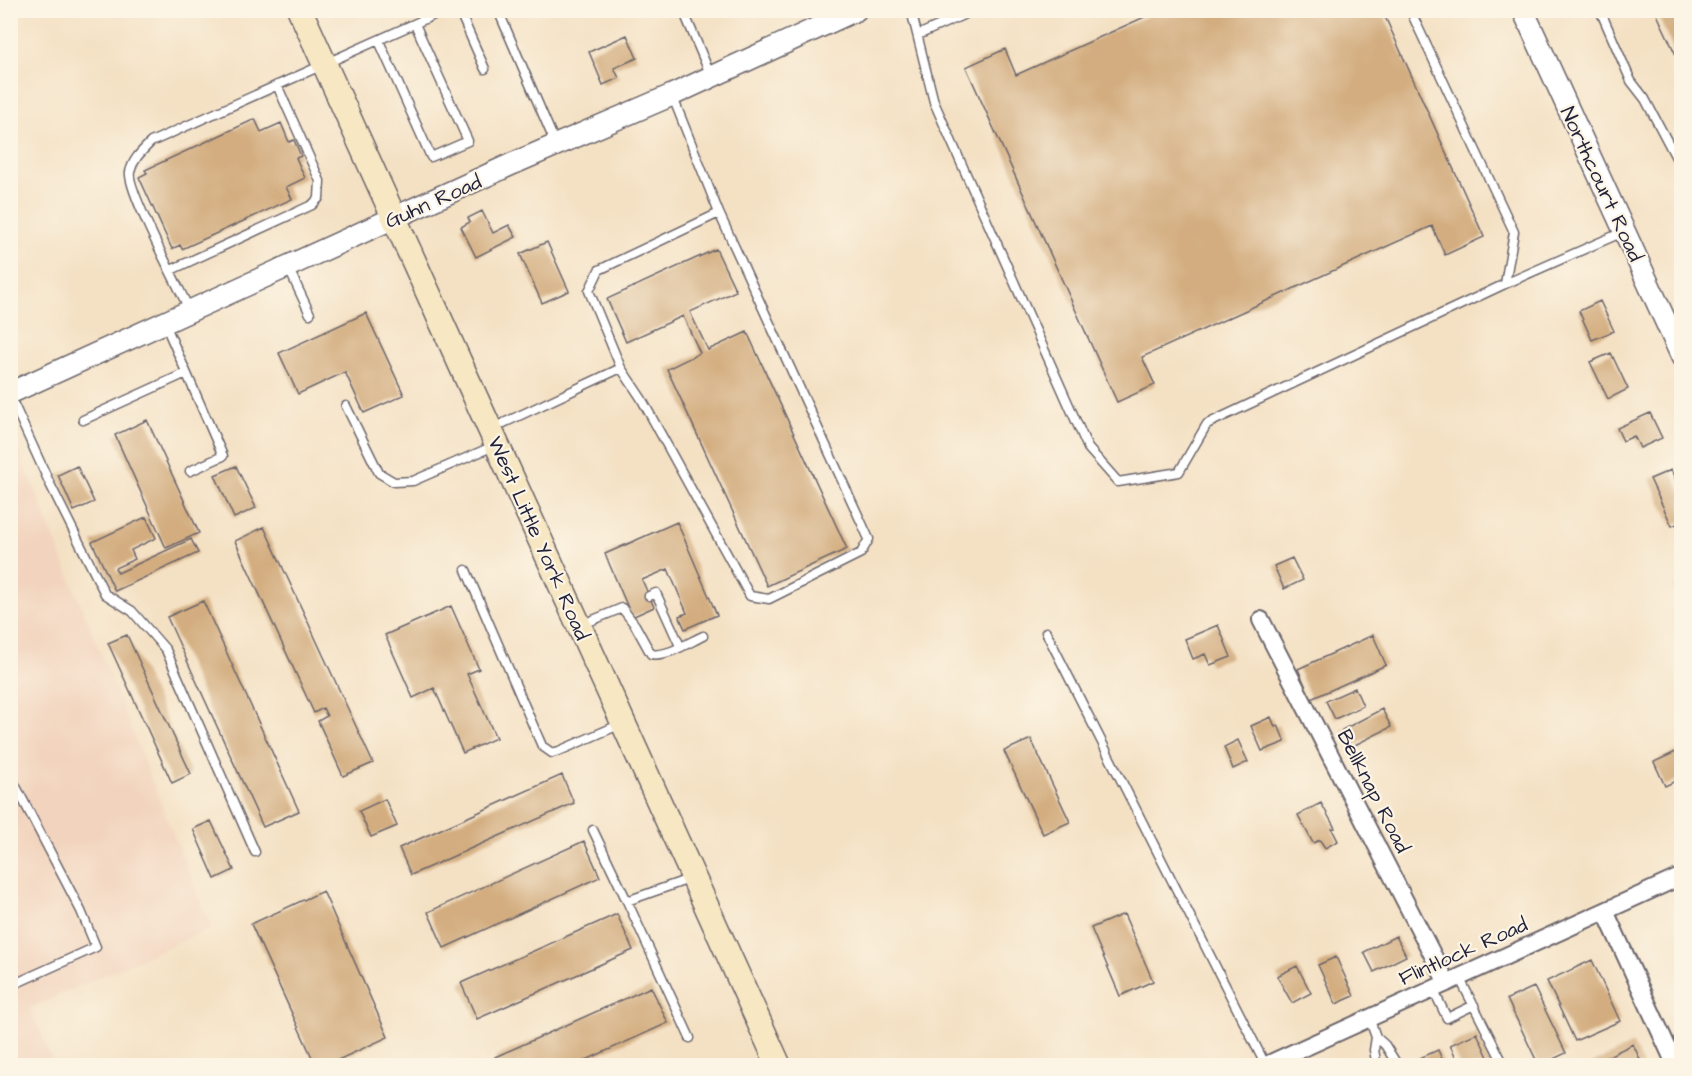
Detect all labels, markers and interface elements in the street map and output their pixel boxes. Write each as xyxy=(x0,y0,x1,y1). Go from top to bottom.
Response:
street label: Northcourt Road xyxy=(1553,102,1650,267)
street label: Guhn Road xyxy=(380,167,486,236)
street label: West Little York Road xyxy=(480,432,597,645)
street label: Bellknap Road xyxy=(1329,724,1417,859)
street label: Flintlock Road xyxy=(1394,910,1532,993)

